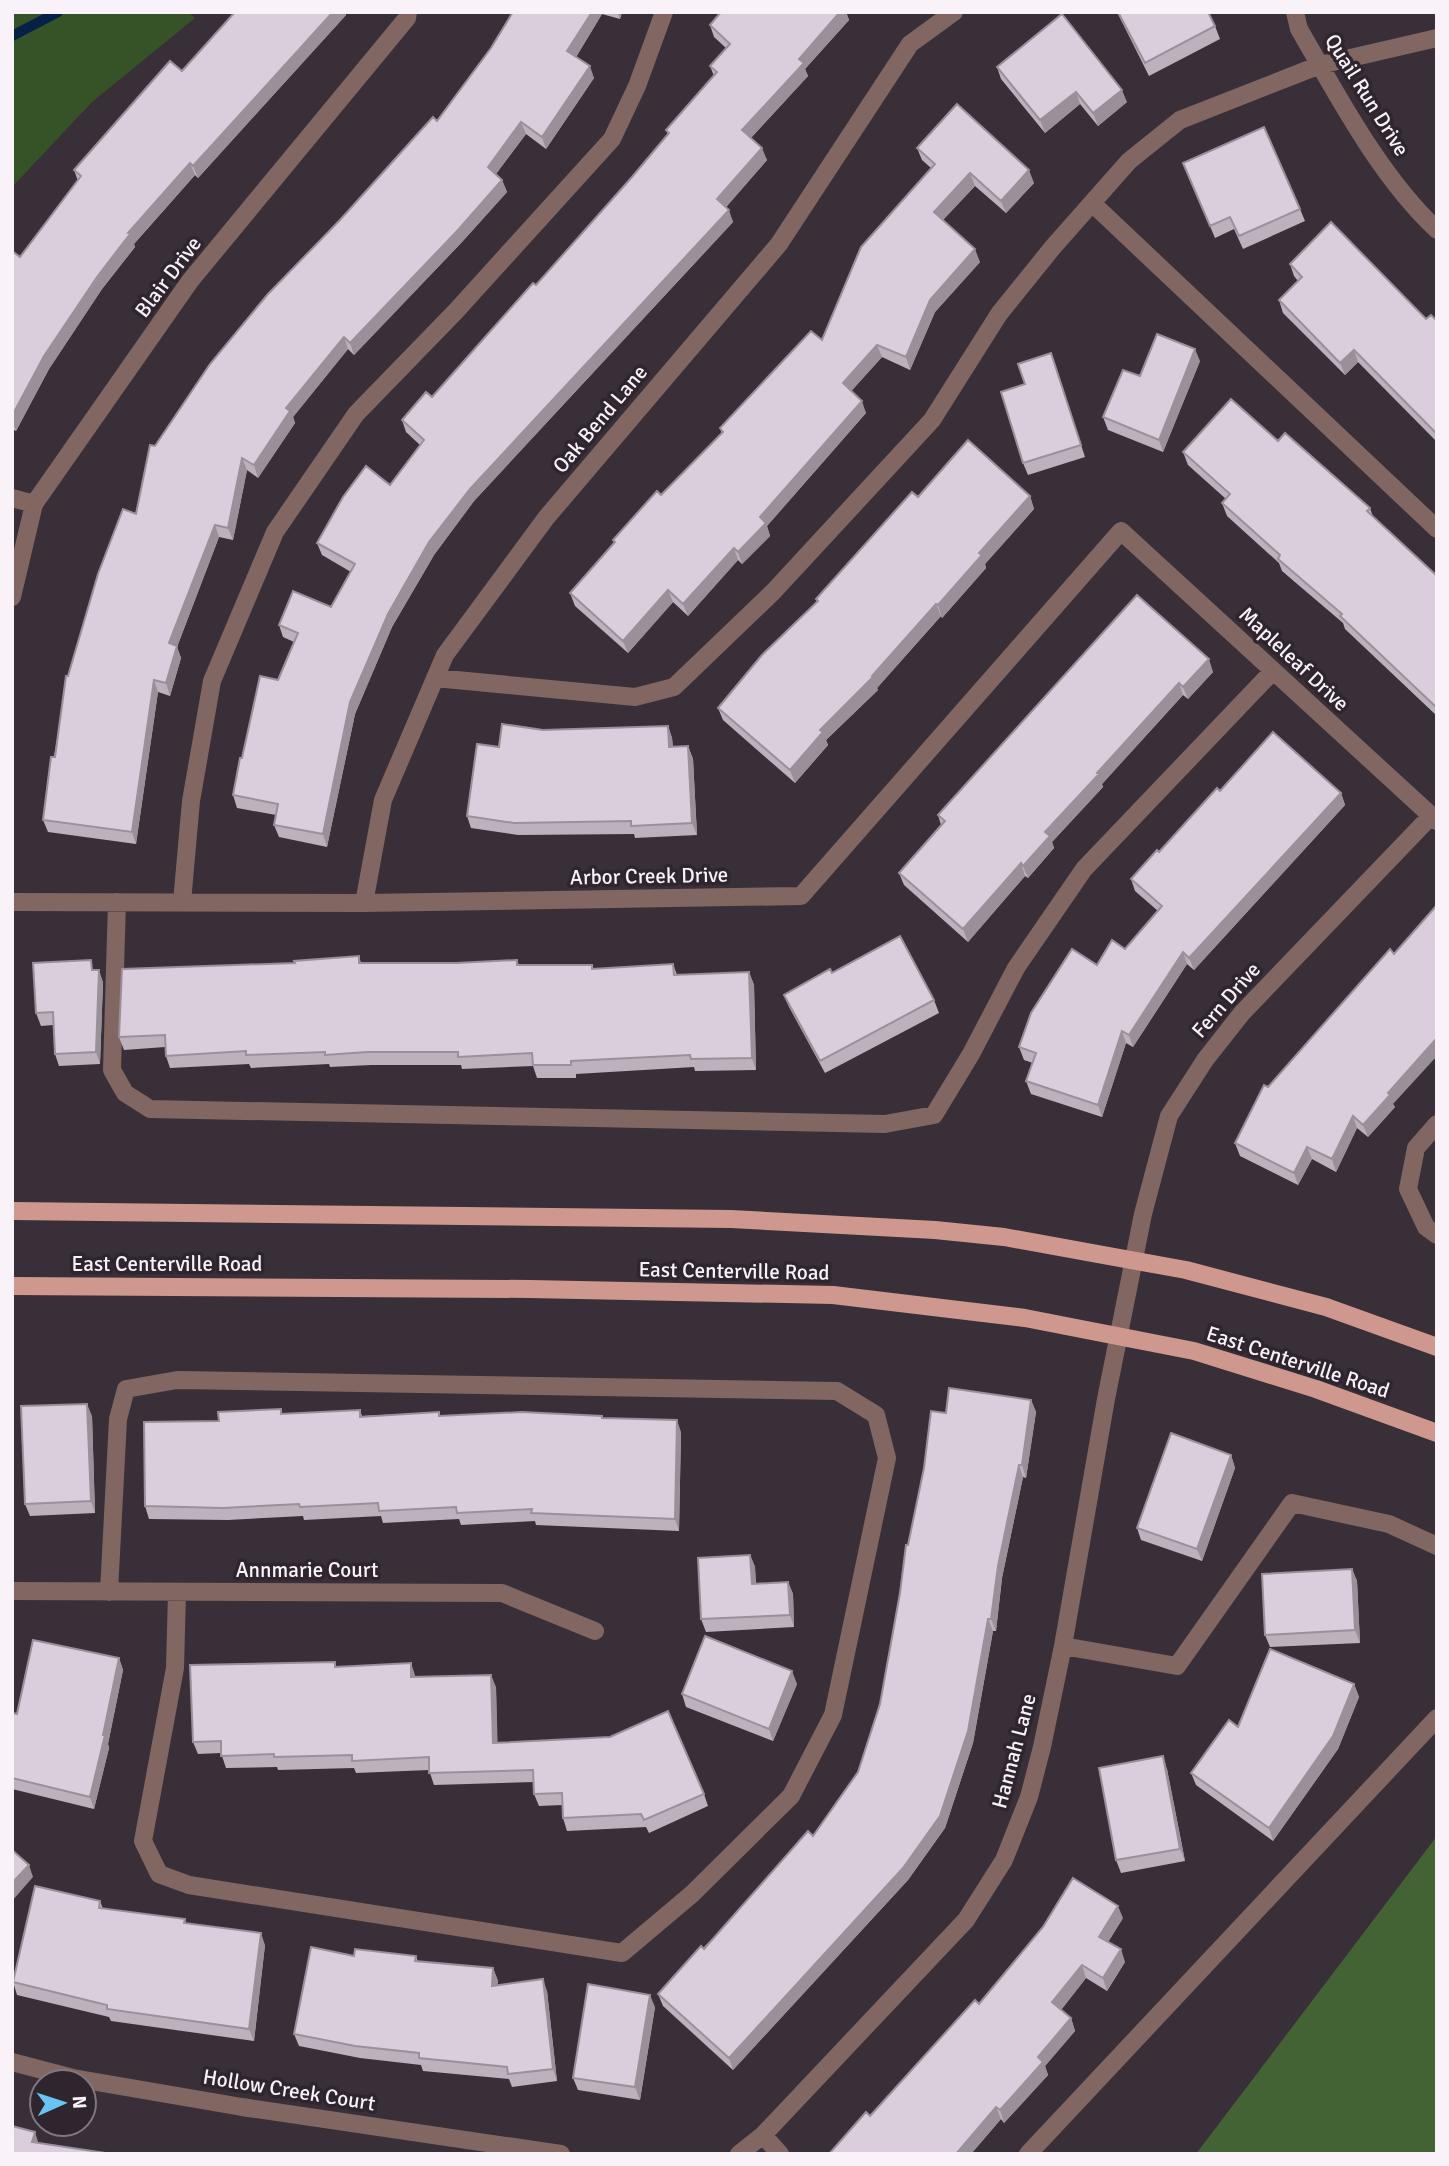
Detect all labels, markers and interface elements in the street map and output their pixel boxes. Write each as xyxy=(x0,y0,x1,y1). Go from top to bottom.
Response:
street label: Quail Run Drive xyxy=(1319,29,1415,161)
street label: Blair Drive xyxy=(129,231,207,323)
street label: Oak Bend Lane xyxy=(547,360,653,478)
street label: Mapleleaf Drive xyxy=(1234,601,1354,717)
street label: Arbor Creek Drive xyxy=(570,862,728,890)
street label: Fern Drive xyxy=(1186,957,1266,1043)
street label: East Centerville Road xyxy=(72,1251,263,1277)
street label: East Centerville Road xyxy=(638,1256,830,1286)
street label: East Centerville Road xyxy=(1203,1320,1393,1404)
street label: Annmarie Court xyxy=(236,1557,378,1583)
street label: Hannah Lane xyxy=(986,1691,1042,1811)
street label: Hollow Creek Court xyxy=(201,2064,377,2116)
north arrow xyxy=(28,2068,98,2138)
text: N xyxy=(67,2095,91,2109)

